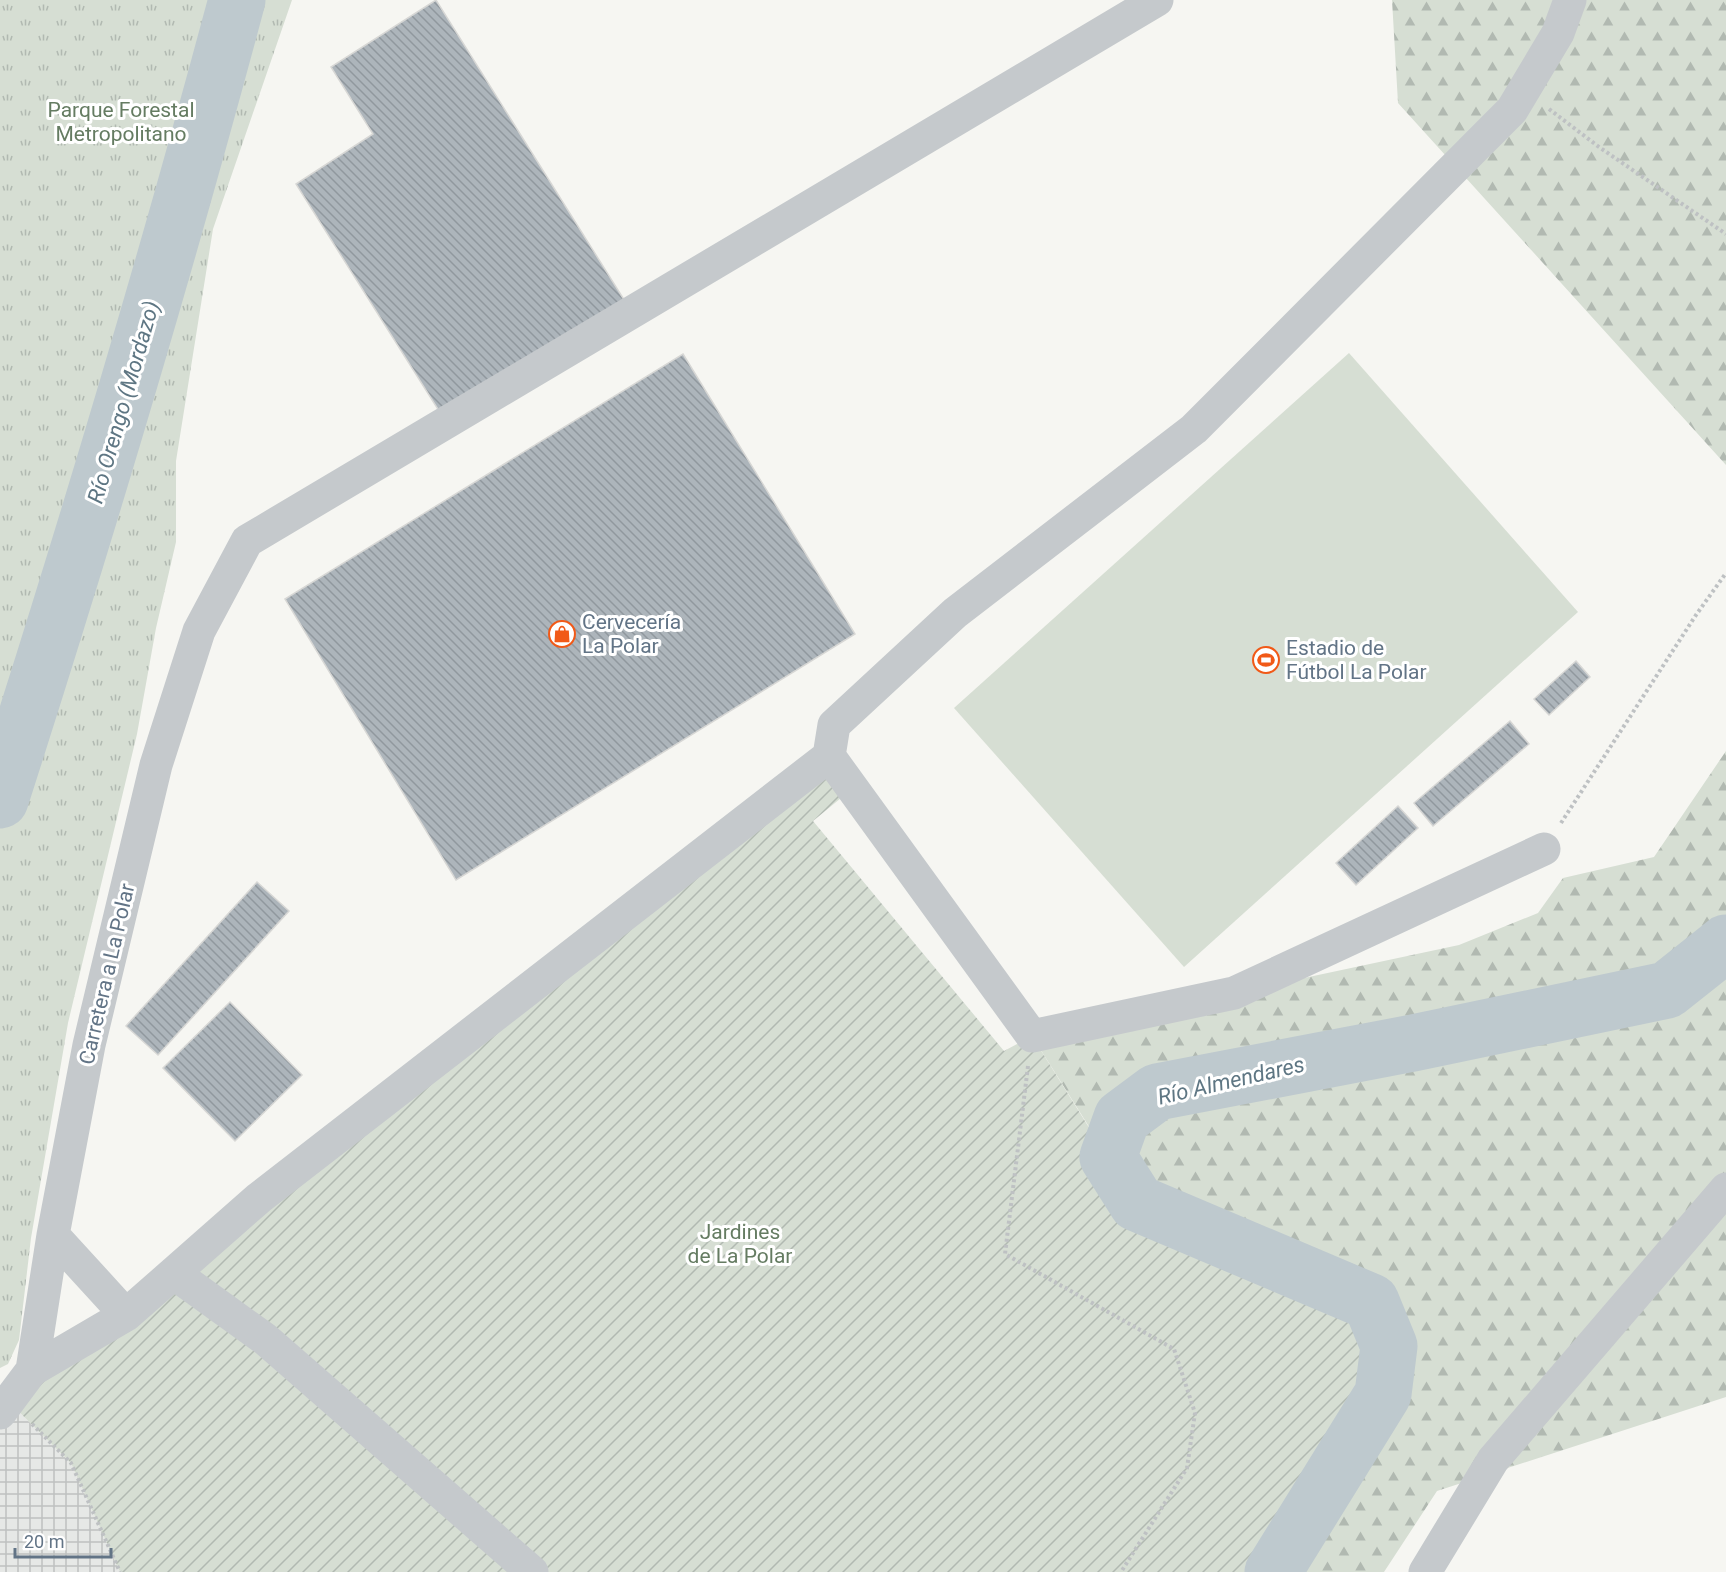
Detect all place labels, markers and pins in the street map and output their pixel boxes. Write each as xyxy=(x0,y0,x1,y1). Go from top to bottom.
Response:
place label: Cervecería La Polar xyxy=(582,610,681,658)
shop icon: Cervecería La Polar xyxy=(547,619,577,649)
place label: Estadio de Fútbol La Polar xyxy=(1286,636,1427,684)
sports icon: Estadio de Fútbol La Polar xyxy=(1251,645,1281,675)

